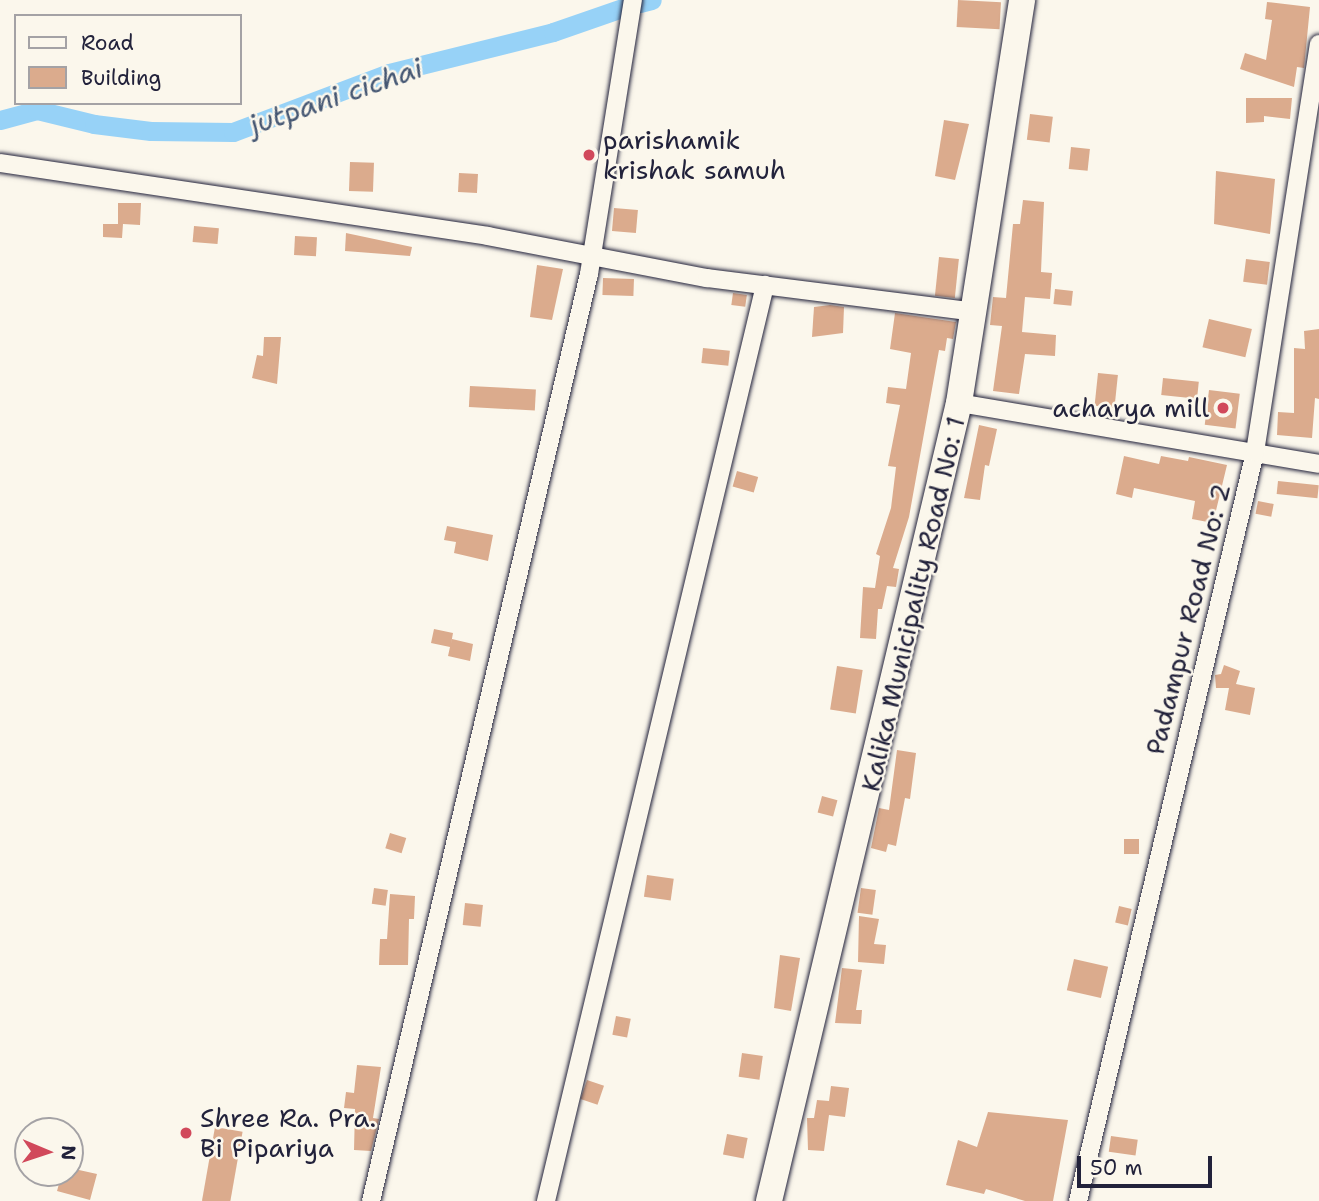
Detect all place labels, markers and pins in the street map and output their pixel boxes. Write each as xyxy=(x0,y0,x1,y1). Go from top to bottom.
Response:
place label: parishamik krishak samuh xyxy=(603,124,786,186)
marker: parishamik krishak samuh xyxy=(581,147,597,163)
place label: acharya mill xyxy=(1052,392,1209,424)
marker: acharya mill xyxy=(1215,400,1231,416)
place label: Shree Ra. Pra. Bi Pipariya xyxy=(200,1102,376,1164)
marker: Shree Ra. Pra. Bi Pipariya xyxy=(178,1125,194,1141)

